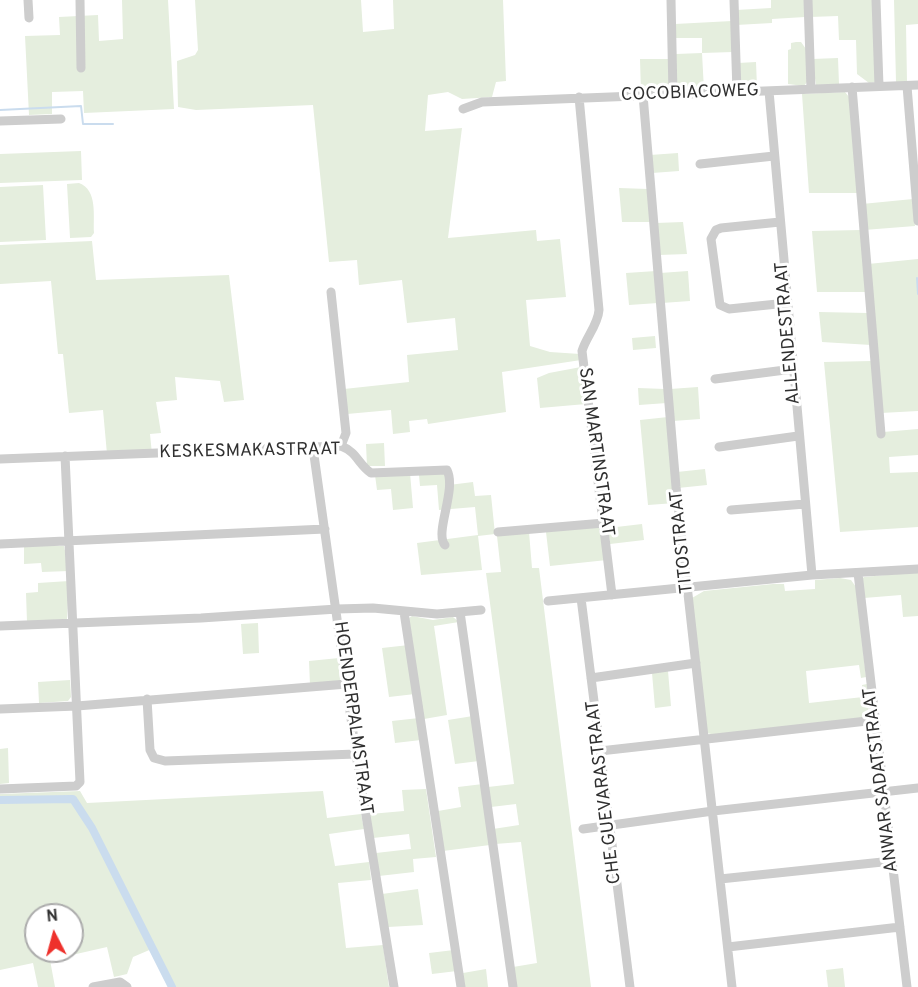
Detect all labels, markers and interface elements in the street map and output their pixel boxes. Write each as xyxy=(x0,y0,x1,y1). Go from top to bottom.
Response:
street label: COCOBIACOWEG xyxy=(621,81,759,107)
street label: ALLENDESTRAAT xyxy=(772,261,806,405)
street label: SAN MARTINSTRAAT xyxy=(572,366,618,538)
street label: KESKESMAKASTRAAT xyxy=(159,440,341,464)
street label: TITOSTRAAT xyxy=(667,489,699,595)
street label: HOENDERPALMSTRAAT xyxy=(328,620,376,816)
street label: ANWAR SADATSTRAAT xyxy=(860,686,904,874)
street label: CHE GUEVARASTRAAT xyxy=(583,699,627,885)
north arrow xyxy=(24,903,84,963)
text: N xyxy=(46,907,59,928)

